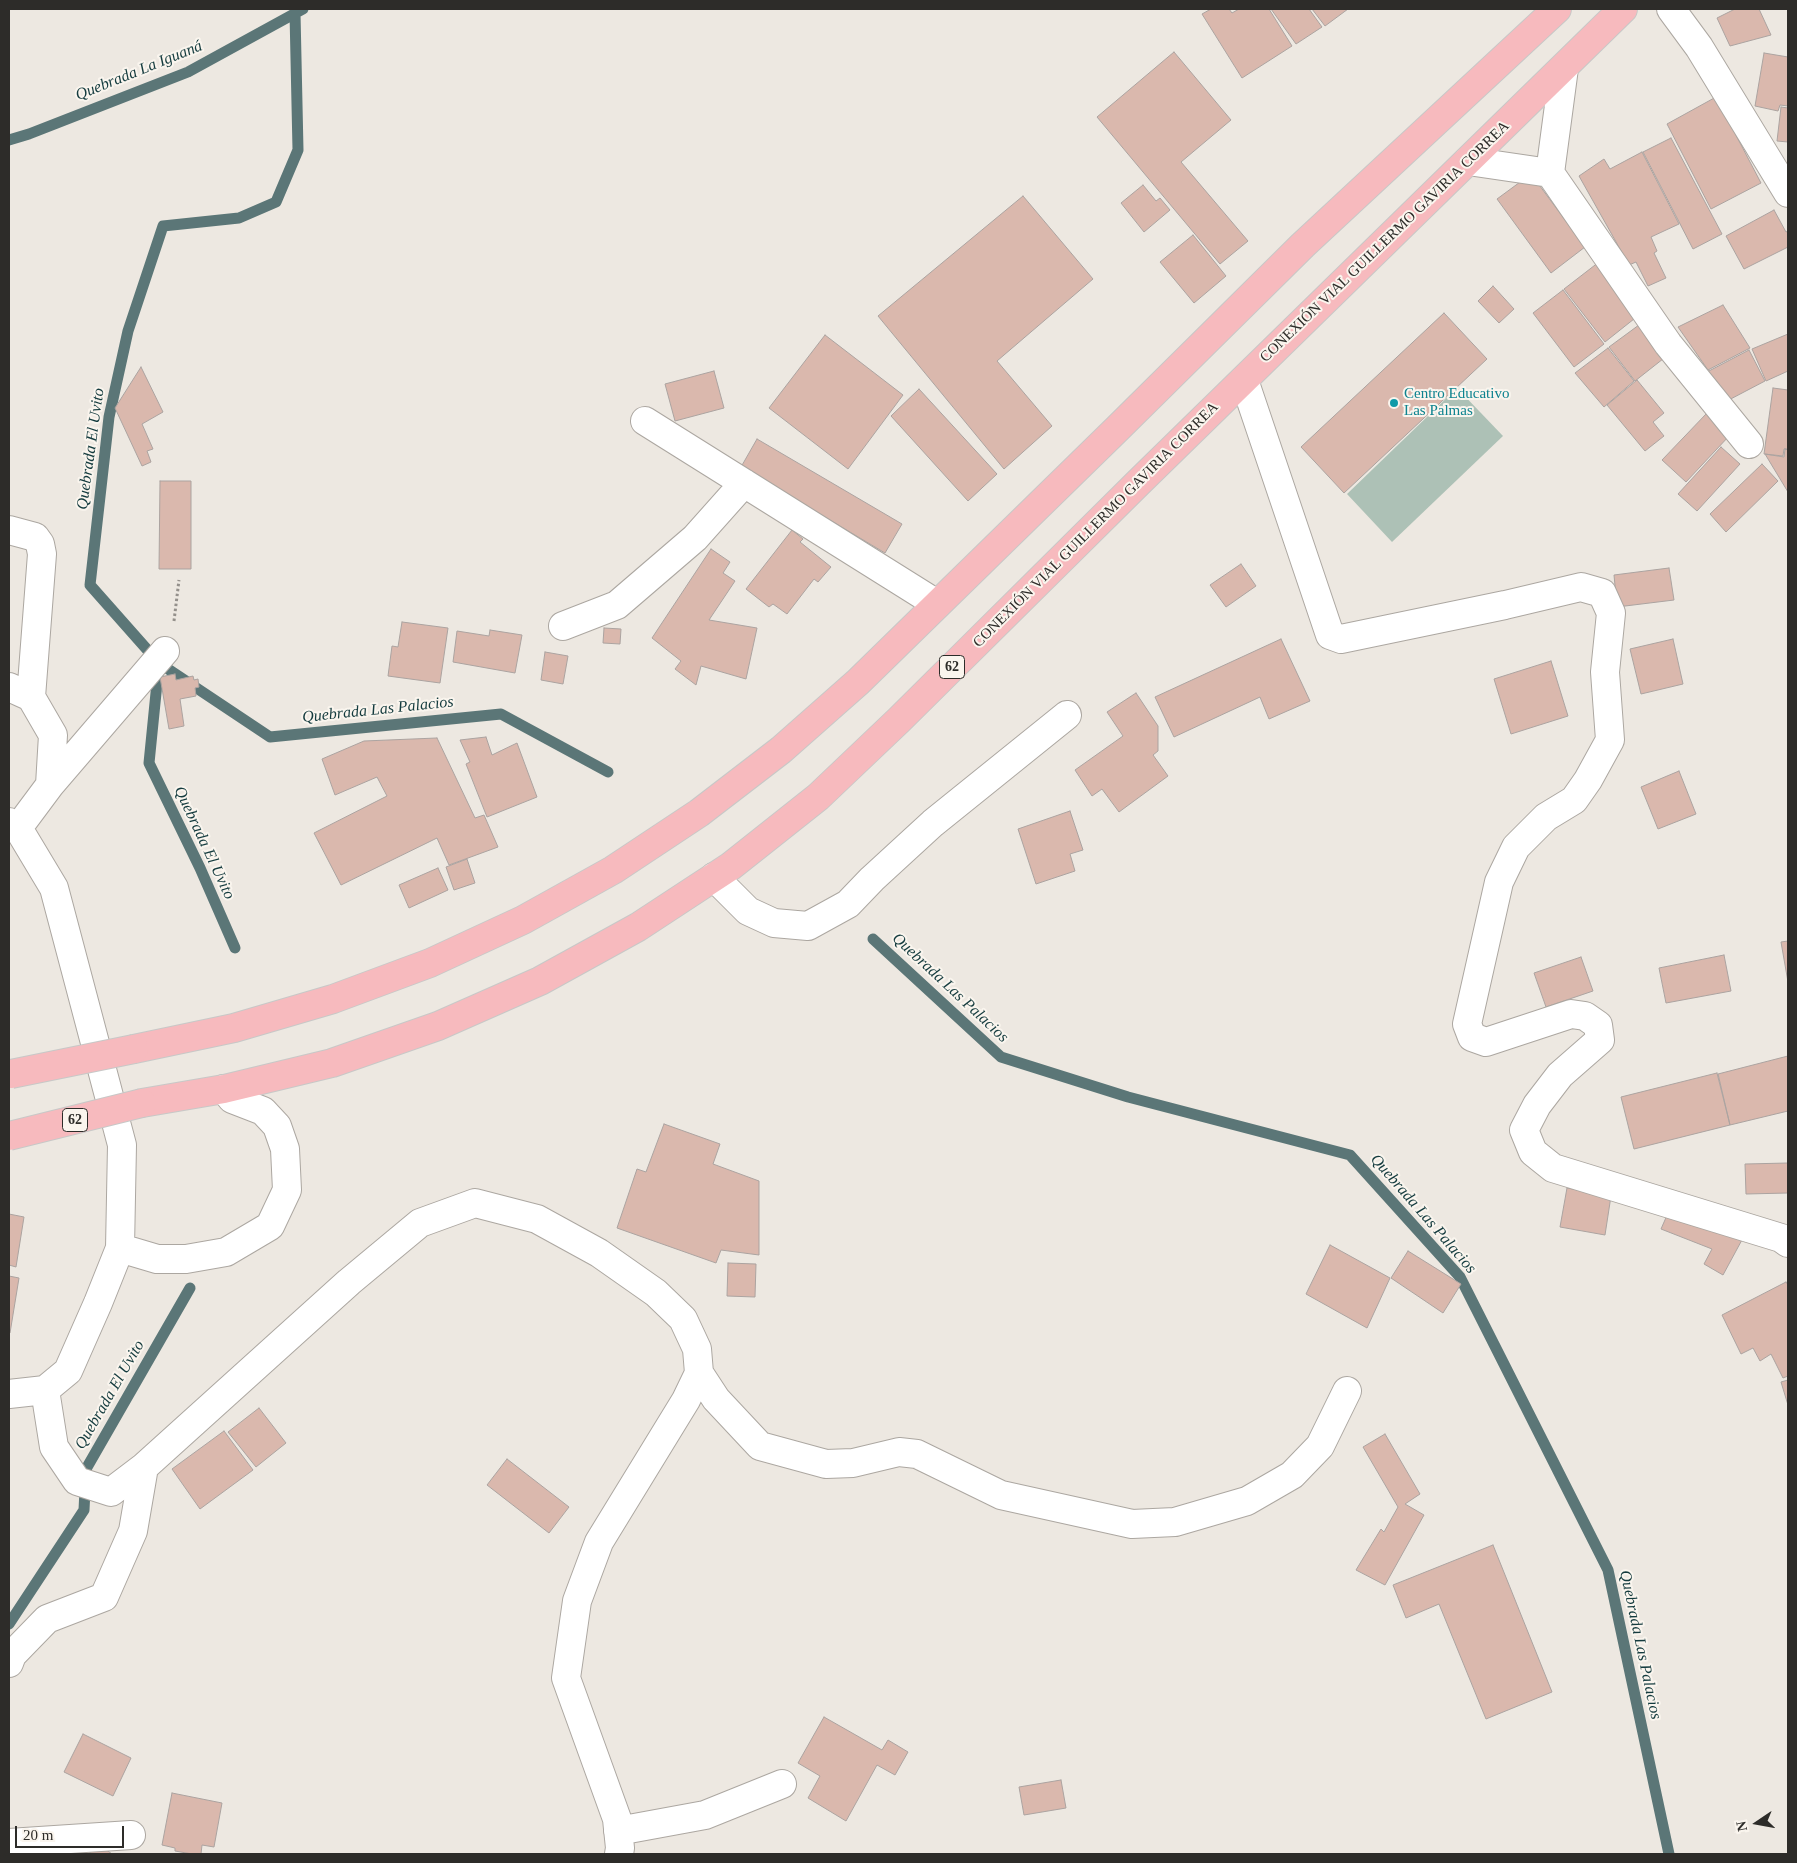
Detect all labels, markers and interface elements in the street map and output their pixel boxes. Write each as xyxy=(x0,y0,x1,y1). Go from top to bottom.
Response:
water label: Quebrada La Iguaná xyxy=(73,37,205,105)
street label: CONEXIÓN VIAL GUILLERMO GAVIRIA CORREA xyxy=(1257,118,1513,366)
place label: Centro Educativo Las Palmas xyxy=(1404,385,1509,420)
water label: Quebrada El Uvito xyxy=(73,387,109,511)
marker: Centro Educativo Las Palmas xyxy=(1388,397,1400,409)
street label: CONEXIÓN VIAL GUILLERMO GAVIRIA CORREA xyxy=(970,399,1222,651)
road number: 62 xyxy=(940,656,964,679)
water label: Quebrada Las Palacios xyxy=(301,693,455,727)
water label: Quebrada El Uvito xyxy=(169,783,239,903)
water label: Quebrada Las Palacios xyxy=(888,929,1012,1047)
road number: 62 xyxy=(62,1108,88,1132)
water label: Quebrada Las Palacios xyxy=(1366,1150,1480,1278)
water label: Quebrada El Uvito xyxy=(71,1337,149,1453)
water label: Quebrada Las Palacios xyxy=(1615,1569,1665,1721)
north arrow xyxy=(1732,1798,1782,1848)
scale bar xyxy=(18,1816,126,1848)
text: N xyxy=(1733,1820,1750,1833)
text: 20 m xyxy=(23,1827,53,1843)

